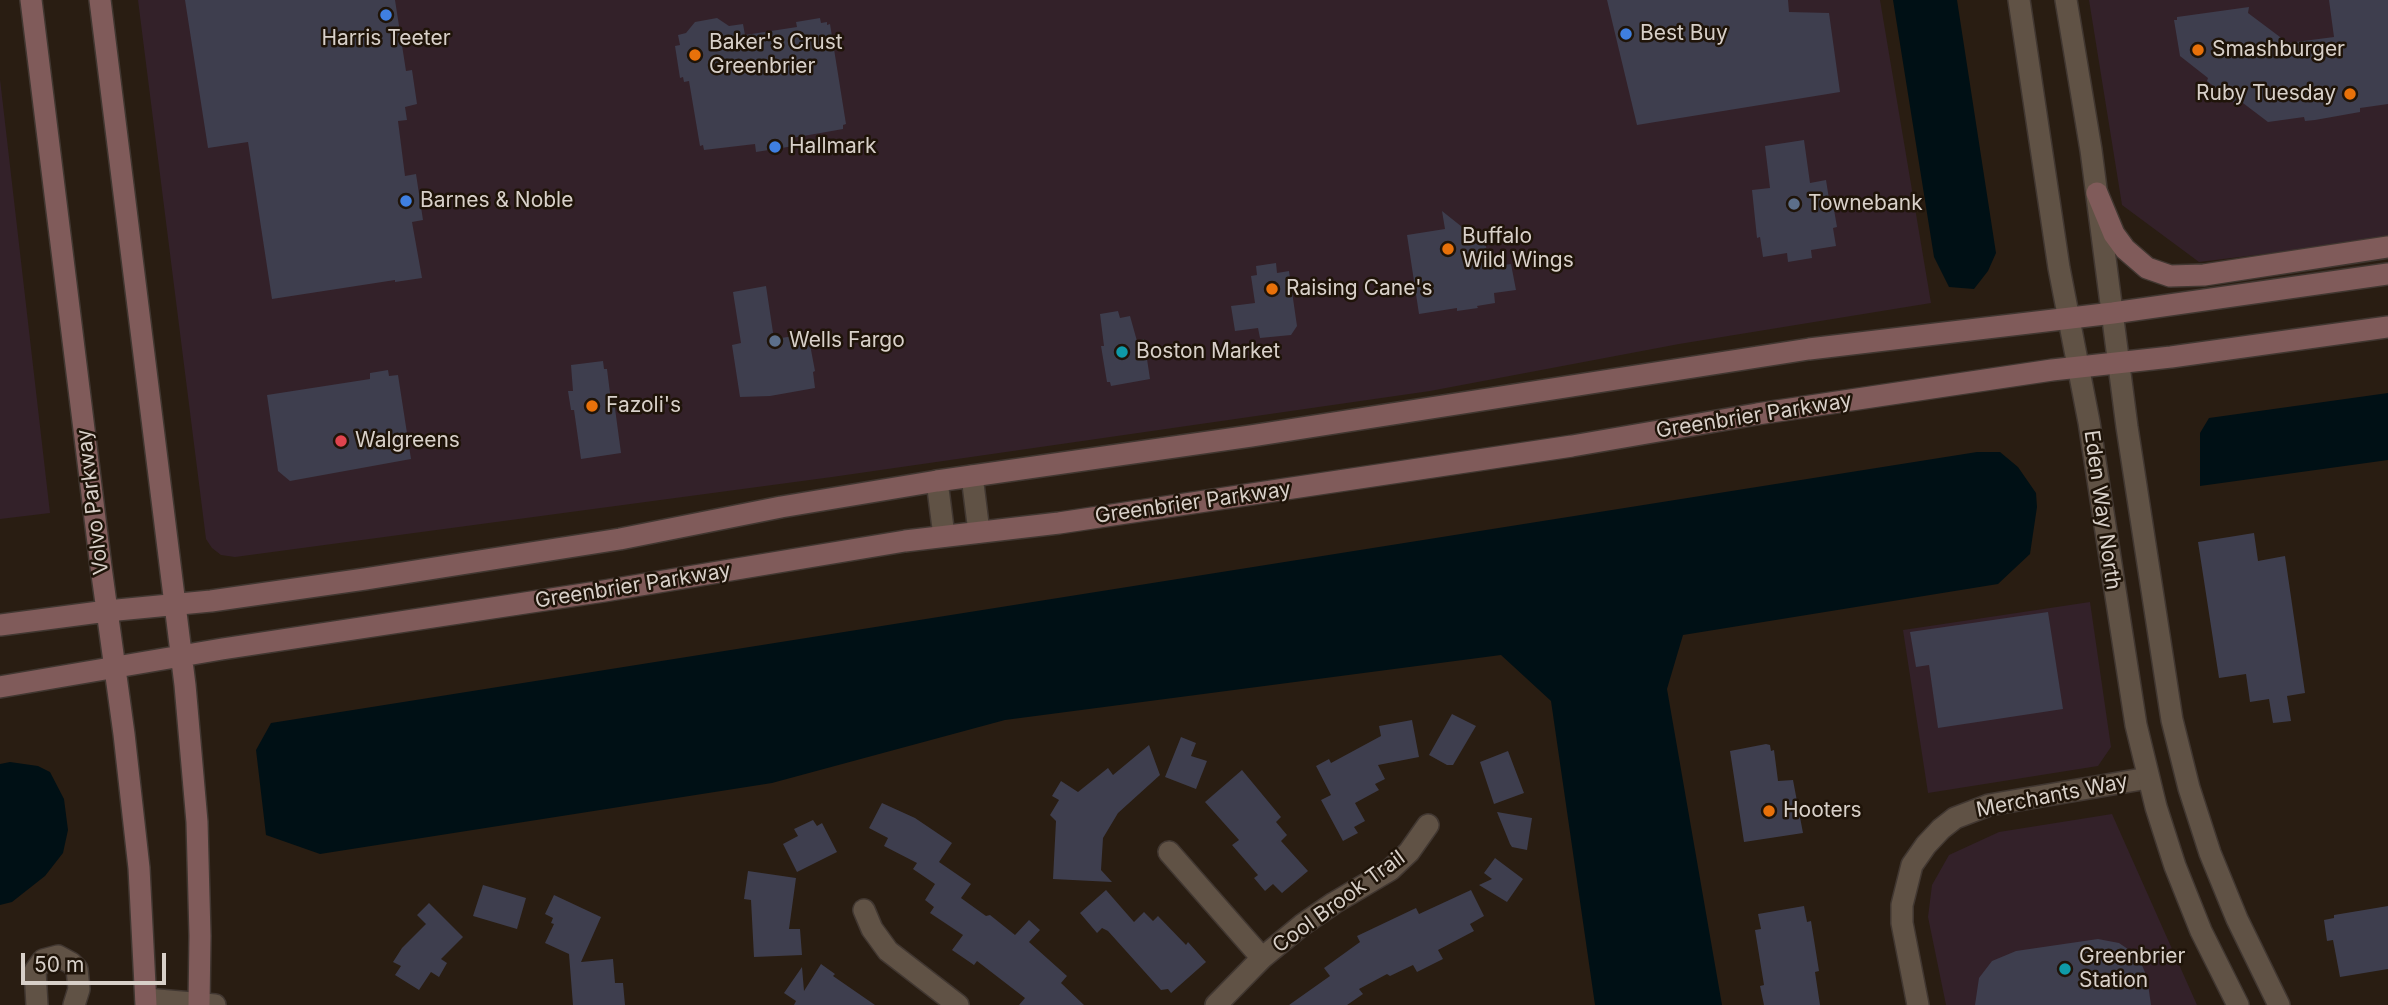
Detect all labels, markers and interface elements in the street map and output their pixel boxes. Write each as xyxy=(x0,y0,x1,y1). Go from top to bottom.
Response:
marker: Harris Teeter xyxy=(378,7,394,23)
place label: Best Buy xyxy=(1640,21,1728,47)
place label: Harris Teeter xyxy=(321,26,451,52)
marker: Best Buy xyxy=(1618,26,1634,42)
place label: Baker's Crust Greenbrier xyxy=(709,30,843,80)
place label: Smashburger xyxy=(2212,37,2345,63)
marker: Smashburger xyxy=(2190,42,2206,58)
marker: Baker's Crust Greenbrier xyxy=(687,47,703,63)
place label: Ruby Tuesday xyxy=(2196,81,2336,107)
marker: Ruby Tuesday xyxy=(2342,86,2358,102)
place label: Hallmark xyxy=(789,134,877,160)
marker: Hallmark xyxy=(767,139,783,155)
place label: Barnes & Noble xyxy=(420,188,573,214)
place label: Townebank xyxy=(1808,191,1923,217)
marker: Barnes & Noble xyxy=(398,193,414,209)
marker: Townebank xyxy=(1786,196,1802,212)
place label: Buffalo Wild Wings xyxy=(1462,224,1574,274)
marker: Buffalo Wild Wings xyxy=(1440,241,1456,257)
place label: Raising Cane's xyxy=(1286,276,1433,302)
marker: Raising Cane's xyxy=(1264,281,1280,297)
place label: Wells Fargo xyxy=(789,328,905,354)
marker: Wells Fargo xyxy=(767,333,783,349)
place label: Boston Market xyxy=(1136,339,1280,365)
marker: Boston Market xyxy=(1114,344,1130,360)
street label: Greenbrier Parkway xyxy=(1654,388,1854,444)
place label: Fazoli's xyxy=(606,393,681,419)
marker: Fazoli's xyxy=(584,398,600,414)
street label: Volvo Parkway xyxy=(72,428,114,576)
place label: Walgreens xyxy=(355,428,460,454)
street label: Eden Way North xyxy=(2078,429,2126,591)
marker: Walgreens xyxy=(333,433,349,449)
street label: Greenbrier Parkway xyxy=(1093,477,1293,529)
street label: Greenbrier Parkway xyxy=(533,558,733,614)
street label: Merchants Way xyxy=(1974,769,2130,823)
place label: Hooters xyxy=(1783,798,1862,824)
marker: Hooters xyxy=(1761,803,1777,819)
street label: Cool Brook Trail xyxy=(1268,845,1410,959)
scale bar xyxy=(24,939,170,983)
place label: Greenbrier Station xyxy=(2079,944,2185,994)
text: 50 m xyxy=(34,952,84,977)
marker: Greenbrier Station xyxy=(2057,961,2073,977)

